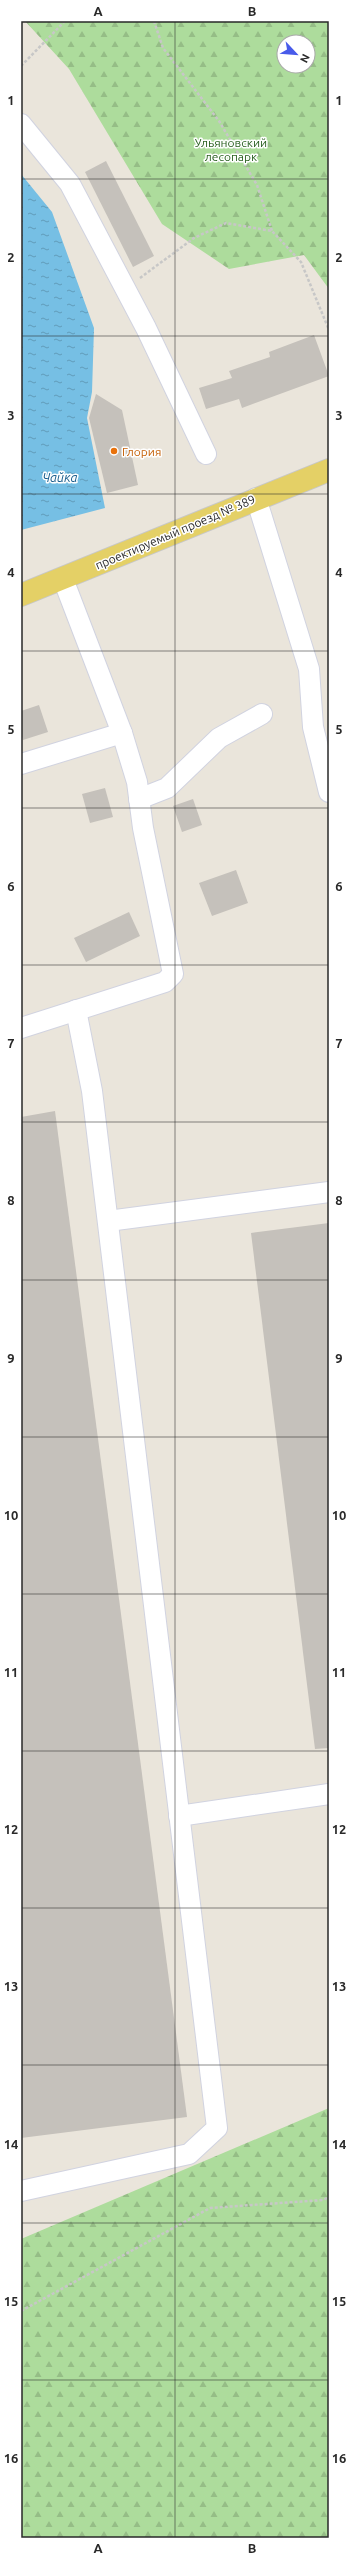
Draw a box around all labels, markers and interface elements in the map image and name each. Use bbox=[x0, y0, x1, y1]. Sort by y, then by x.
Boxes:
text: A bbox=[93, 4, 103, 18]
text: B bbox=[248, 4, 257, 18]
north arrow bbox=[276, 34, 316, 74]
text: N bbox=[298, 52, 312, 65]
text: 1 bbox=[7, 93, 15, 107]
text: 1 bbox=[335, 93, 343, 107]
park label: Ульяновский лесопарк bbox=[195, 136, 267, 163]
text: 2 bbox=[7, 250, 15, 264]
text: 2 bbox=[335, 250, 343, 264]
text: 3 bbox=[7, 408, 15, 422]
text: 3 bbox=[335, 408, 343, 422]
place label: Глория bbox=[122, 445, 161, 458]
marker: Глория bbox=[109, 446, 119, 456]
water label: Чайка bbox=[42, 470, 78, 484]
street label: проектируемый проезд № 389 bbox=[93, 492, 257, 572]
text: 4 bbox=[7, 565, 15, 579]
text: 4 bbox=[335, 565, 343, 579]
text: 5 bbox=[7, 722, 15, 736]
text: 5 bbox=[335, 722, 343, 736]
text: 6 bbox=[7, 879, 15, 893]
text: 6 bbox=[335, 879, 343, 893]
text: 7 bbox=[7, 1036, 15, 1050]
text: 7 bbox=[335, 1036, 343, 1050]
text: 8 bbox=[7, 1193, 15, 1207]
text: 8 bbox=[335, 1193, 343, 1207]
text: 9 bbox=[7, 1351, 15, 1365]
text: 9 bbox=[335, 1351, 343, 1365]
text: 10 bbox=[4, 1508, 18, 1522]
text: 10 bbox=[332, 1508, 346, 1522]
text: 11 bbox=[4, 1665, 18, 1679]
text: 11 bbox=[332, 1665, 346, 1679]
text: 12 bbox=[4, 1822, 18, 1836]
text: 12 bbox=[332, 1822, 346, 1836]
text: 13 bbox=[4, 1979, 18, 1993]
text: 13 bbox=[332, 1979, 346, 1993]
text: 14 bbox=[4, 2137, 18, 2151]
text: 14 bbox=[332, 2137, 346, 2151]
text: 15 bbox=[4, 2294, 18, 2308]
text: 15 bbox=[332, 2294, 346, 2308]
text: 16 bbox=[4, 2451, 18, 2465]
text: 16 bbox=[332, 2451, 346, 2465]
text: A bbox=[93, 2541, 103, 2555]
text: B bbox=[248, 2541, 257, 2555]

